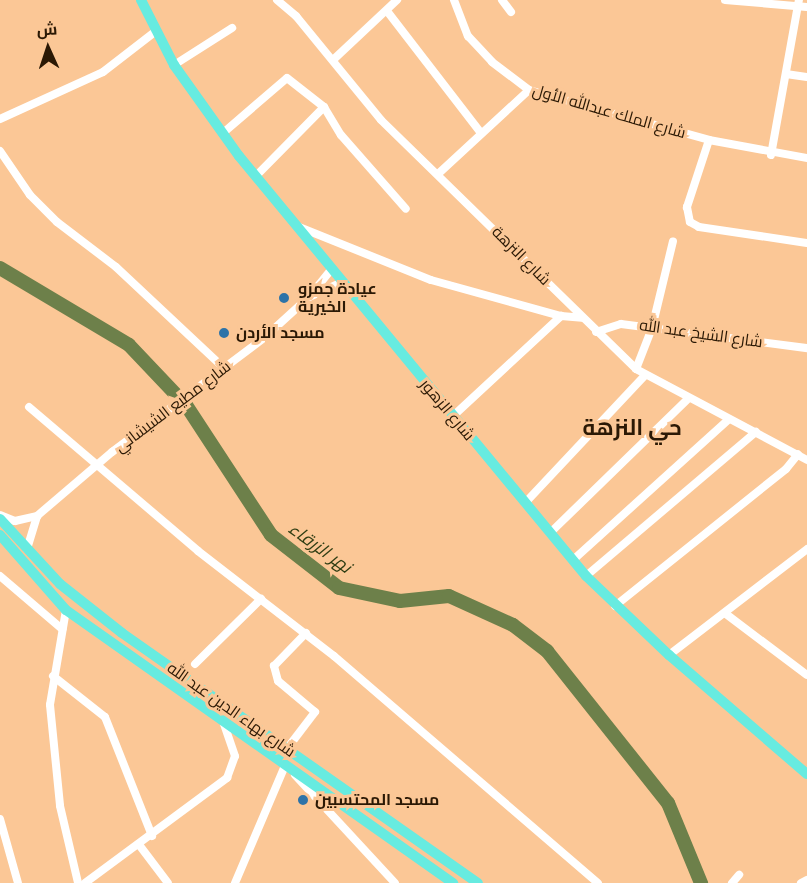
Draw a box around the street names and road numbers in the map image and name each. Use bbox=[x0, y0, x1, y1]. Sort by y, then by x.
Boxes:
street label: شارع الملك عبدالله الأول bbox=[530, 81, 688, 143]
street label: شارع النزهة bbox=[488, 223, 554, 289]
street label: شارع الشيخ عبد الله bbox=[638, 316, 764, 352]
street label: شارع مطيع الشيشاني bbox=[111, 357, 235, 457]
street label: شارع الزهور bbox=[416, 375, 478, 445]
street label: شارع بهاء الدين عبد الله bbox=[163, 658, 299, 762]

